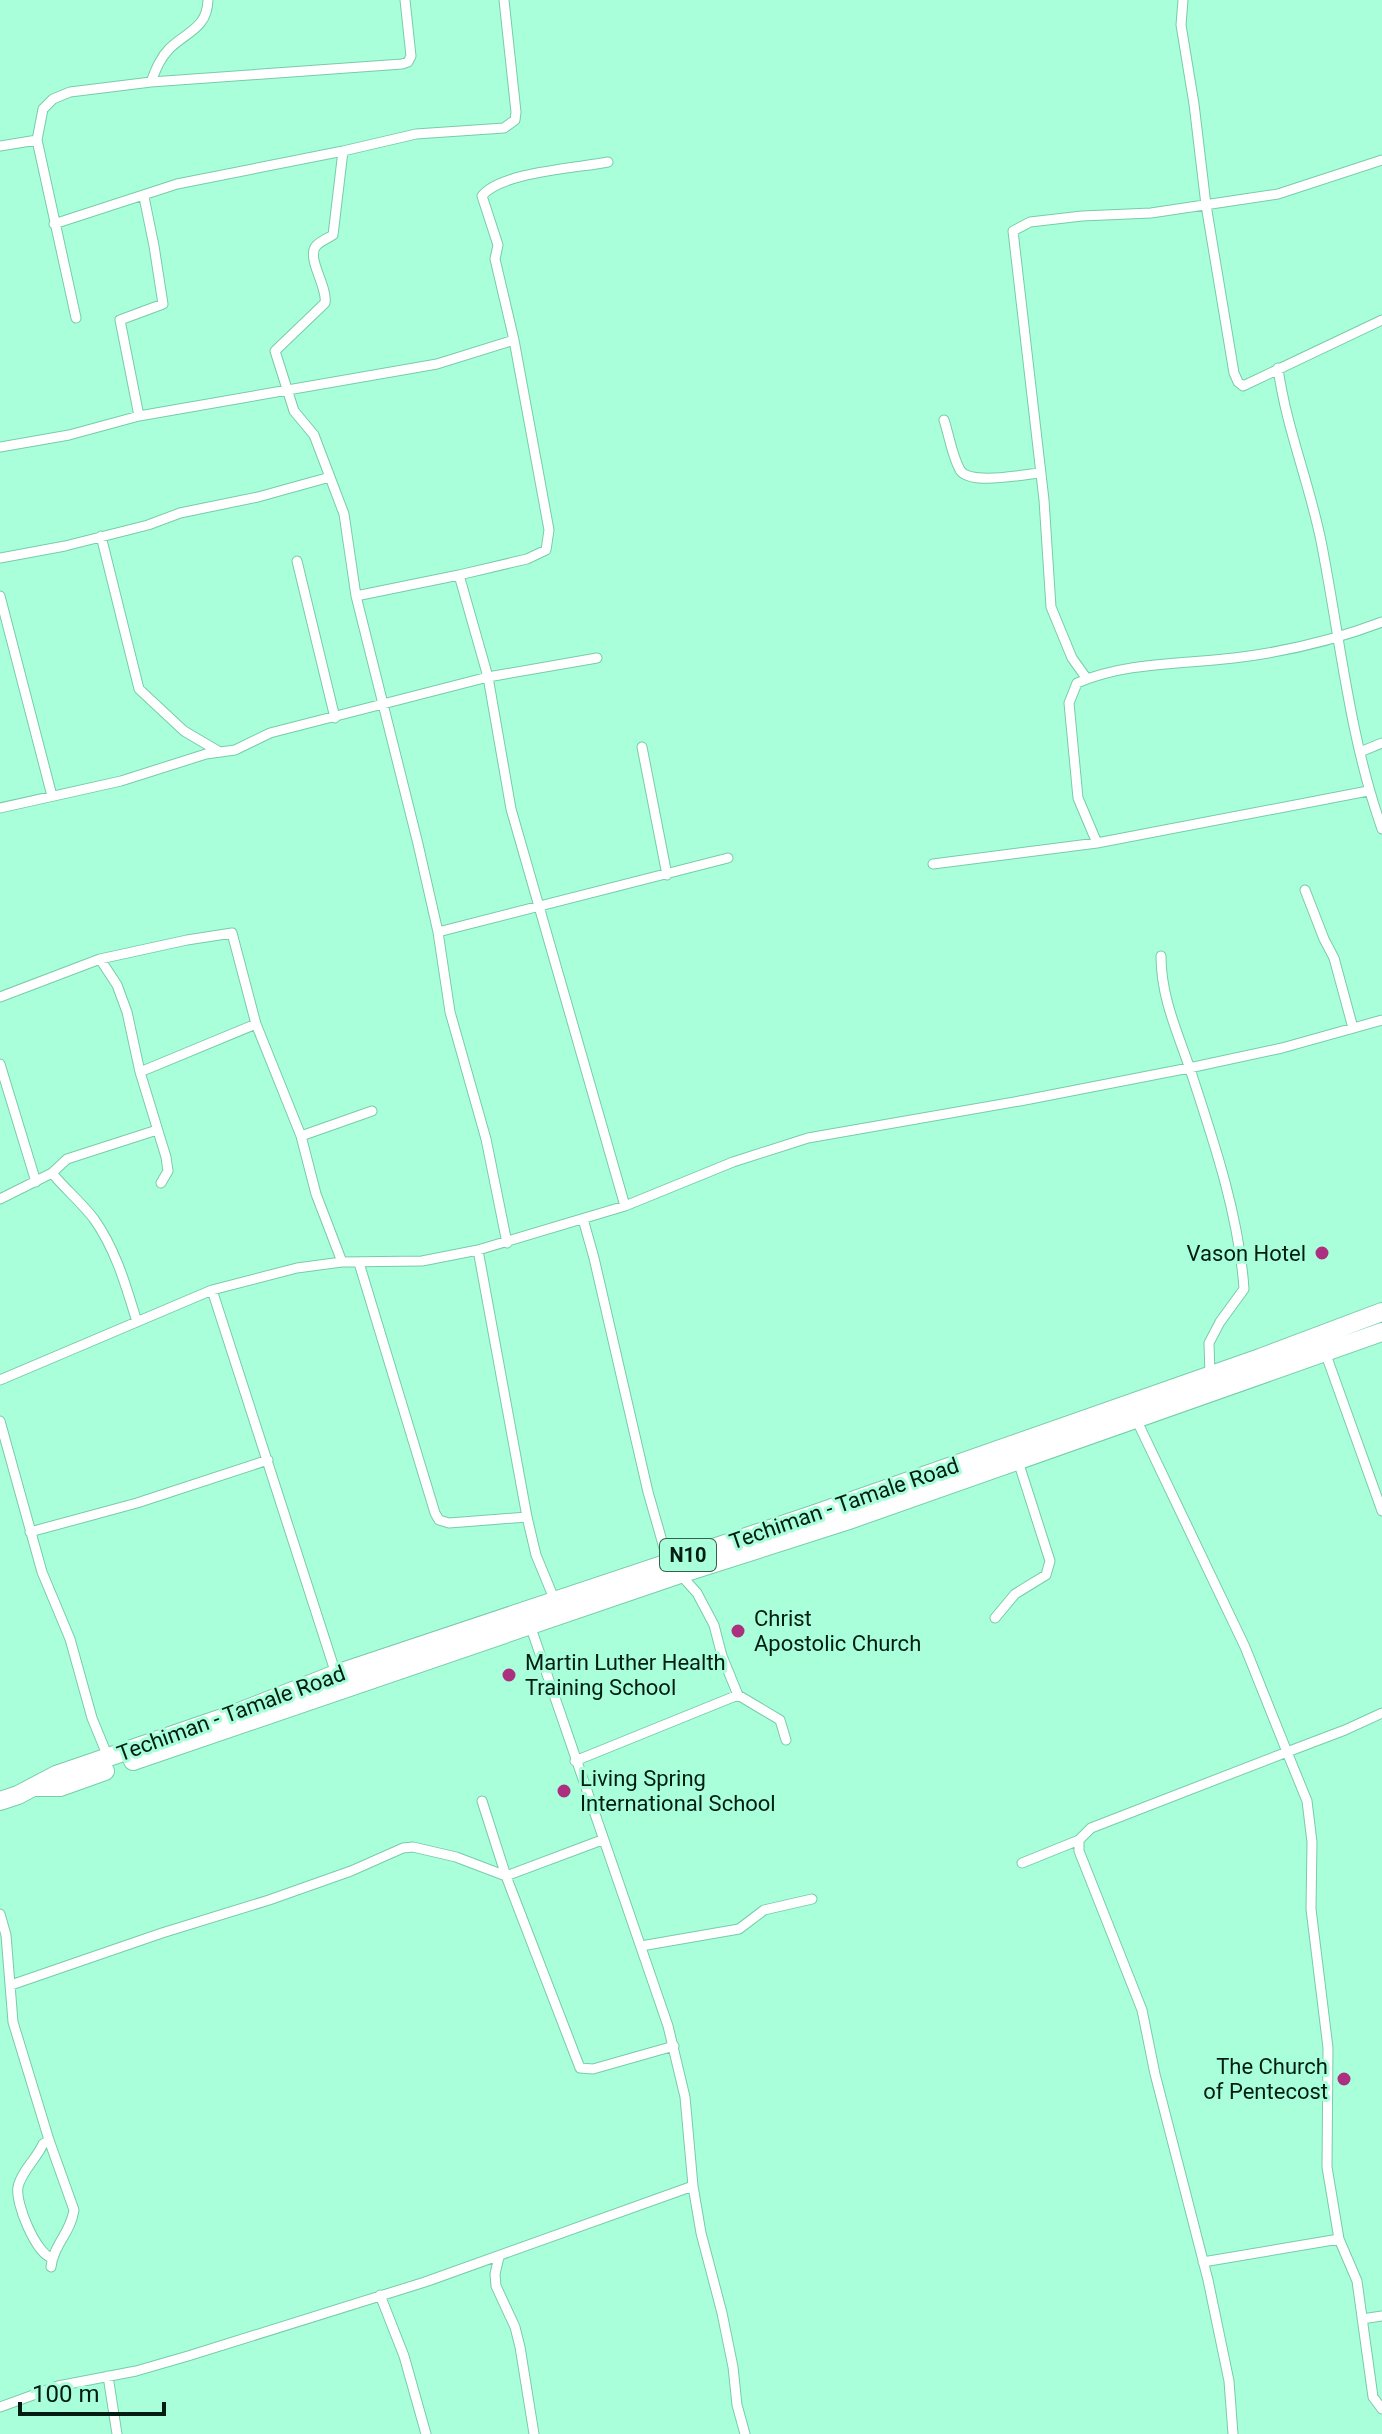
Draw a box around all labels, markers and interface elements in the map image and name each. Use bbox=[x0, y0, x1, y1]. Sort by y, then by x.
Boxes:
place label: Vason Hotel bbox=[1187, 1241, 1306, 1266]
marker: Vason Hotel bbox=[1313, 1244, 1331, 1262]
street label: Techiman - Tamale Road bbox=[726, 1452, 962, 1554]
road number: N10 bbox=[660, 1539, 716, 1571]
place label: Christ Apostolic Church bbox=[754, 1606, 921, 1656]
marker: Christ Apostolic Church bbox=[729, 1622, 747, 1640]
place label: Martin Luther Health Training School bbox=[525, 1650, 726, 1700]
street label: Techiman - Tamale Road bbox=[114, 1661, 349, 1766]
marker: Martin Luther Health Training School bbox=[500, 1666, 518, 1684]
place label: Living Spring International School bbox=[580, 1766, 776, 1816]
marker: Living Spring International School bbox=[555, 1782, 573, 1800]
place label: The Church of Pentecost bbox=[1203, 2054, 1328, 2104]
marker: The Church of Pentecost bbox=[1335, 2070, 1353, 2088]
scale bar bbox=[20, 2366, 164, 2416]
text: 100 m bbox=[32, 2380, 99, 2408]

